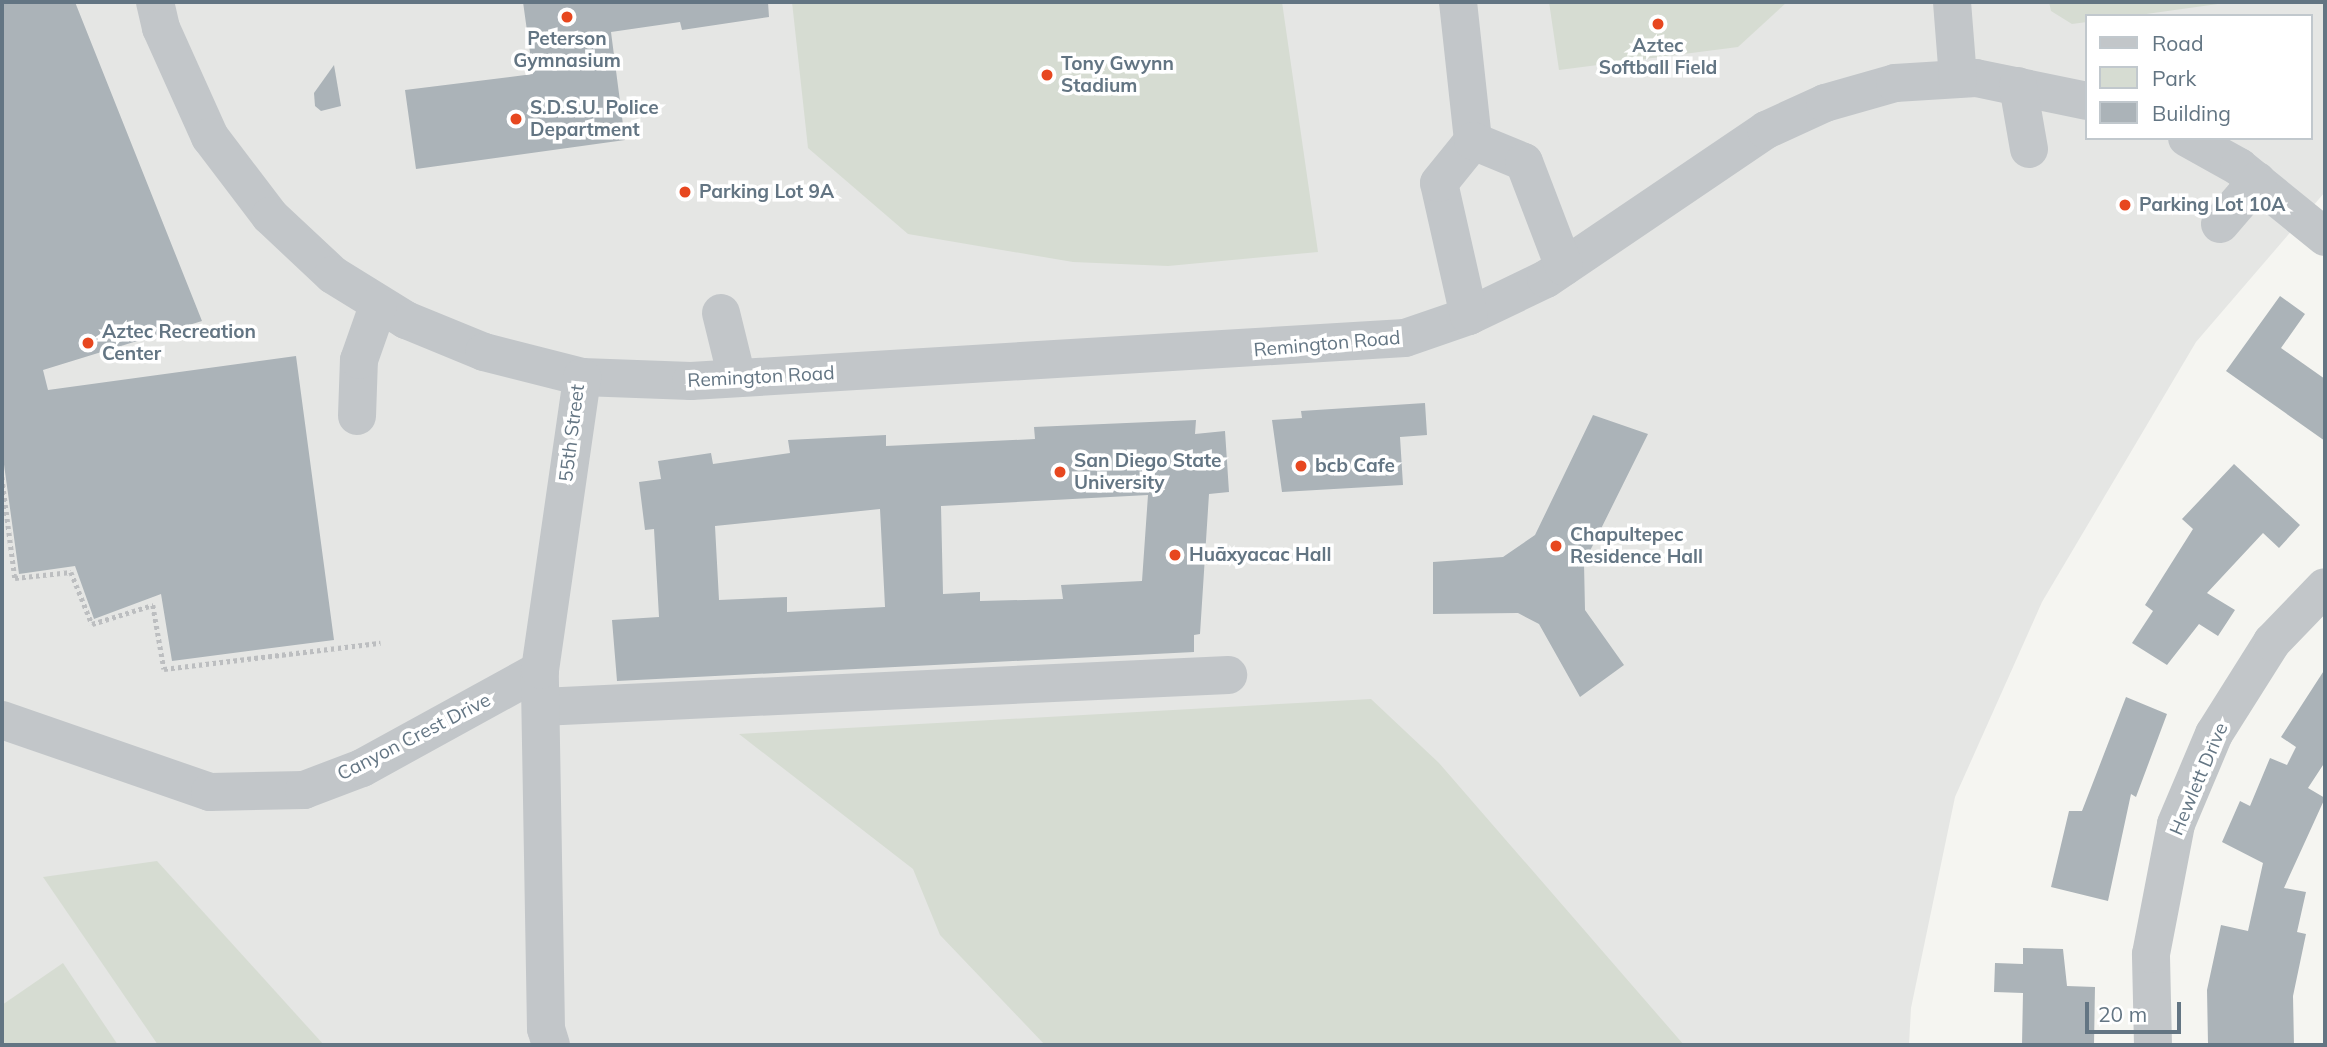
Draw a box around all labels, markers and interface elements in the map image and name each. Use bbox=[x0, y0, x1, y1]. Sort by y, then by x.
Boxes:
marker: Peterson Gymnasium bbox=[559, 9, 575, 25]
legend bbox=[2086, 14, 2313, 140]
marker: Aztec Softball Field bbox=[1650, 16, 1666, 32]
place label: Peterson Gymnasium bbox=[513, 28, 621, 72]
text: Road bbox=[2152, 30, 2203, 56]
place label: Aztec Softball Field bbox=[1599, 35, 1717, 79]
place label: Tony Gwynn Stadium bbox=[1061, 53, 1174, 97]
text: Park bbox=[2152, 65, 2196, 91]
marker: Tony Gwynn Stadium bbox=[1039, 67, 1055, 83]
place label: S.D.S.U. Police Department bbox=[530, 97, 659, 141]
text: Building bbox=[2152, 100, 2231, 126]
marker: S.D.S.U. Police Department bbox=[508, 111, 524, 127]
place label: Parking Lot 9A bbox=[699, 181, 834, 203]
marker: Parking Lot 9A bbox=[677, 184, 693, 200]
place label: Parking Lot 10A bbox=[2139, 194, 2286, 216]
marker: Parking Lot 10A bbox=[2117, 197, 2133, 213]
place label: Aztec Recreation Center bbox=[102, 321, 256, 365]
street label: Remington Road bbox=[1253, 326, 1401, 362]
marker: Aztec Recreation Center bbox=[80, 335, 96, 351]
street label: Remington Road bbox=[687, 362, 835, 392]
street label: 55th Street bbox=[555, 383, 589, 483]
place label: San Diego State University bbox=[1074, 450, 1221, 494]
place label: bcb Cafe bbox=[1315, 455, 1395, 477]
marker: bcb Cafe bbox=[1293, 458, 1309, 474]
marker: San Diego State University bbox=[1052, 464, 1068, 480]
place label: Chapultepec Residence Hall bbox=[1570, 524, 1703, 568]
marker: Chapultepec Residence Hall bbox=[1548, 538, 1564, 554]
place label: Huāxyacac Hall bbox=[1189, 544, 1331, 566]
marker: Huāxyacac Hall bbox=[1167, 547, 1183, 563]
street label: Canyon Crest Drive bbox=[334, 688, 494, 786]
street label: Hewlett Drive bbox=[2165, 719, 2233, 839]
scale bar bbox=[2089, 988, 2185, 1032]
text: 20 m bbox=[2098, 1001, 2147, 1027]

